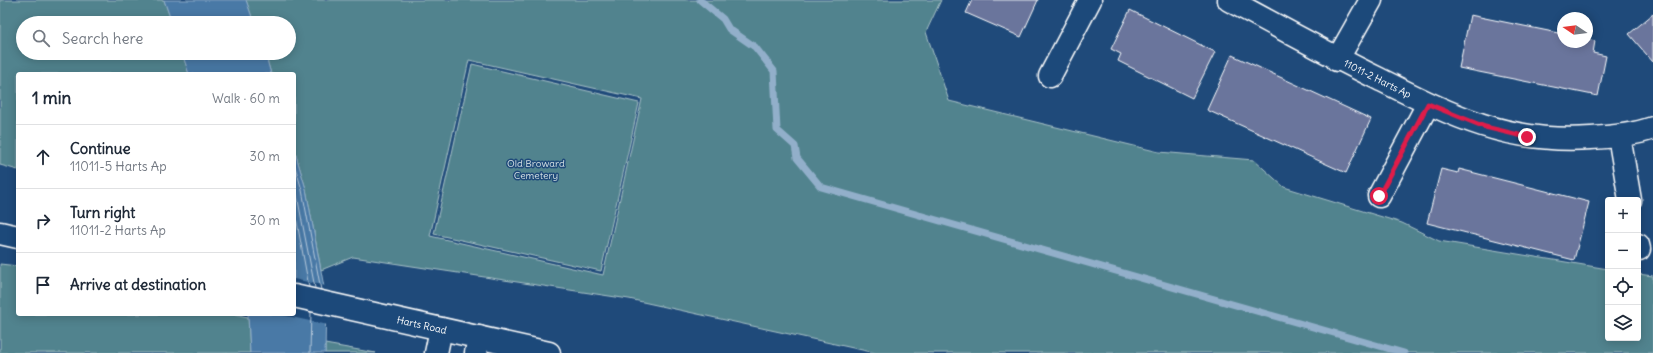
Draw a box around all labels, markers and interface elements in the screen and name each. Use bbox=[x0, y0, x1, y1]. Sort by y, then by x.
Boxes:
north arrow bbox=[1557, 12, 1593, 48]
search box bbox=[16, 16, 296, 60]
icon: search bbox=[30, 27, 52, 49]
text: Search here bbox=[62, 29, 143, 48]
street label: 11011-2 Harts Ap bbox=[1342, 56, 1414, 101]
text: 1 min bbox=[32, 87, 71, 109]
text: Walk · 60 m bbox=[212, 90, 280, 107]
route end bbox=[1518, 128, 1536, 146]
text: Continue bbox=[70, 139, 131, 158]
icon: ahead bbox=[32, 146, 54, 168]
text: 30 m bbox=[250, 148, 280, 165]
park label: Old Broward Cemetery bbox=[507, 157, 565, 182]
text: 11011-5 Harts Ap bbox=[70, 158, 167, 175]
route start bbox=[1370, 187, 1388, 205]
map controls bbox=[1605, 197, 1641, 341]
button: + bbox=[1605, 197, 1641, 233]
text: Turn right bbox=[70, 203, 135, 222]
icon: right bbox=[32, 210, 54, 232]
text: 30 m bbox=[250, 212, 280, 229]
text: 11011-2 Harts Ap bbox=[70, 222, 166, 239]
button: − bbox=[1605, 233, 1641, 269]
button: locate bbox=[1605, 269, 1641, 305]
icon: arrive bbox=[32, 274, 54, 296]
text: Arrive at destination bbox=[70, 275, 206, 294]
button: layers bbox=[1605, 305, 1641, 341]
street label: Harts Road bbox=[396, 313, 448, 336]

